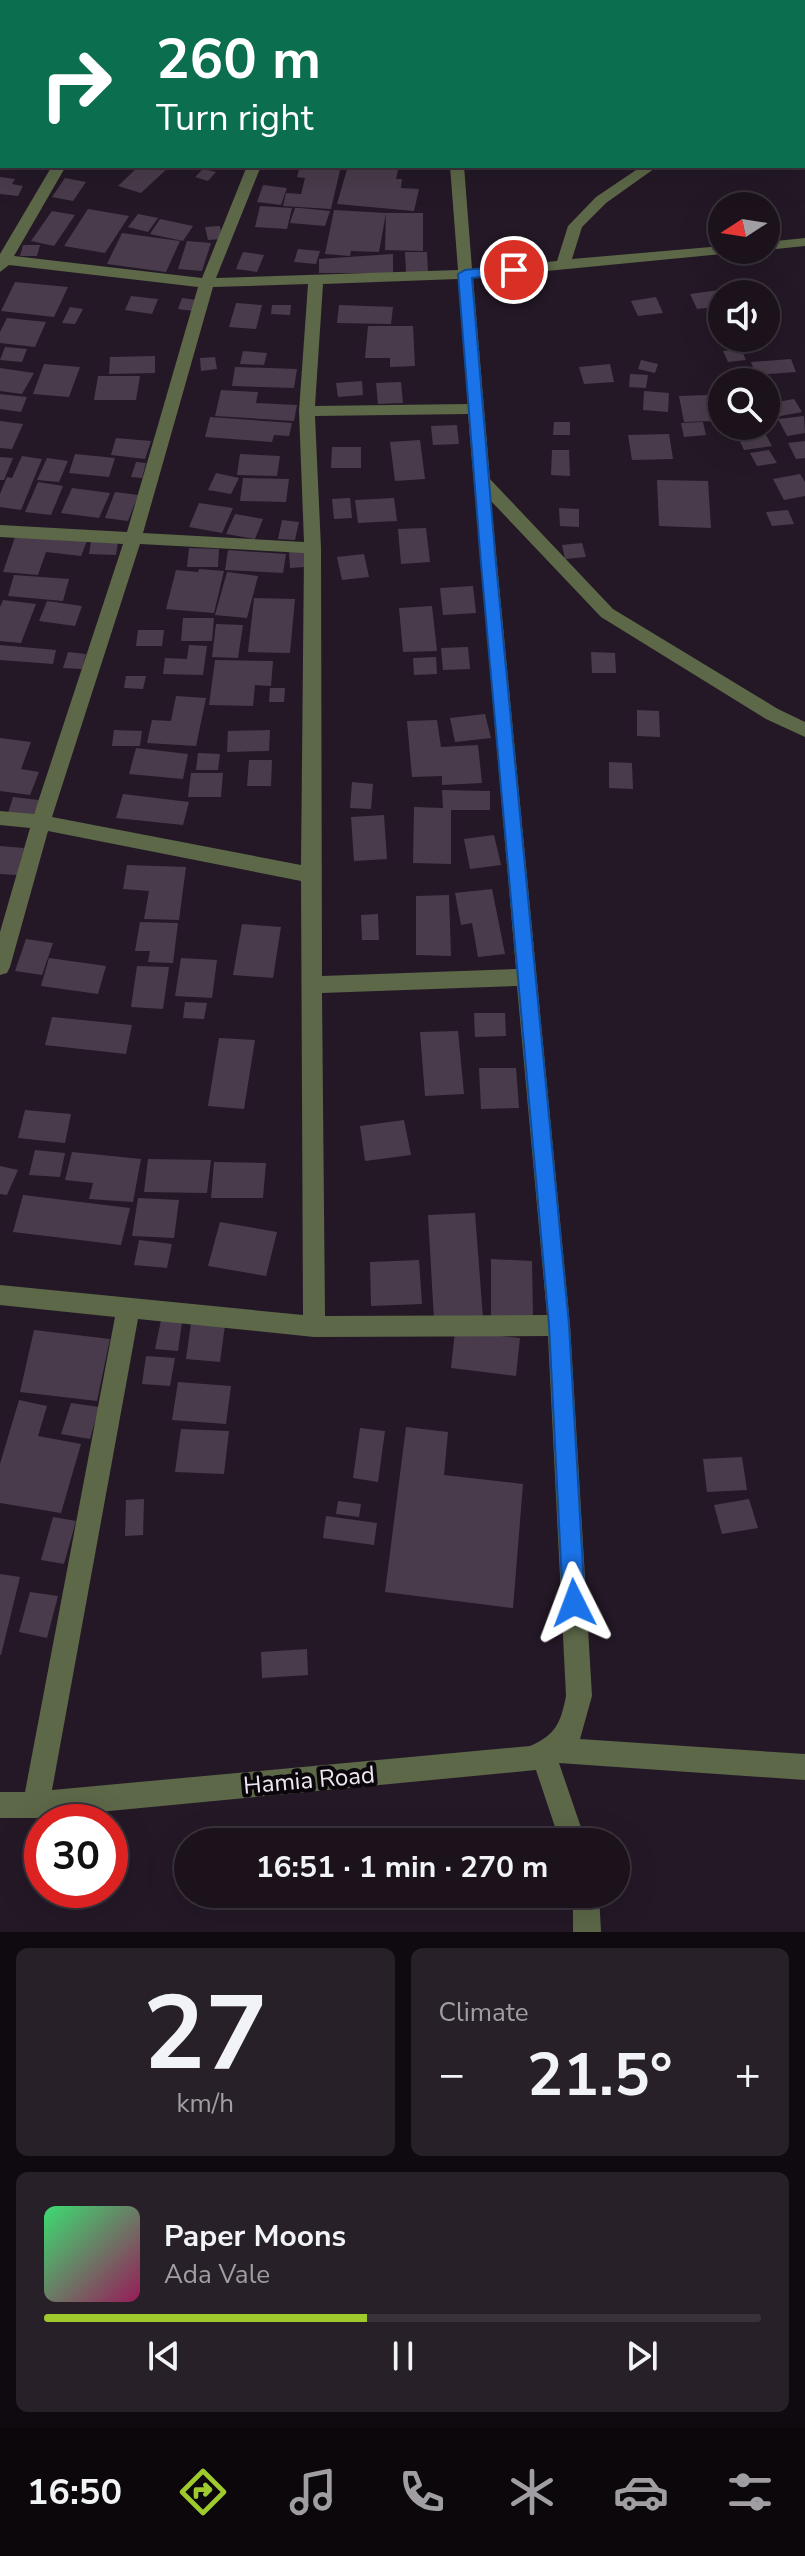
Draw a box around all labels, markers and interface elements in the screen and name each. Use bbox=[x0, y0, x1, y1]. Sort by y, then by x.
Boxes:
text: 260 m bbox=[156, 21, 321, 98]
icon: right bbox=[24, 32, 128, 136]
text: Turn right bbox=[156, 94, 313, 143]
north arrow bbox=[708, 192, 780, 264]
map controls bbox=[708, 192, 780, 440]
pin bbox=[480, 236, 548, 304]
icon: arrive bbox=[492, 248, 536, 292]
button: sound bbox=[708, 280, 780, 352]
button: search bbox=[708, 368, 780, 440]
position arrow bbox=[532, 1561, 616, 1645]
street label: Hamia Road bbox=[242, 1758, 376, 1802]
speed limit sign: 30 bbox=[24, 1804, 128, 1908]
text: 16:51 · 1 min · 270 m bbox=[256, 1847, 548, 1888]
text: 27 bbox=[143, 1963, 268, 2105]
text: Climate bbox=[439, 1995, 529, 2030]
text: 21.5° bbox=[527, 2034, 673, 2116]
text: − bbox=[439, 2045, 465, 2105]
text: + bbox=[735, 2045, 761, 2105]
text: km/h bbox=[177, 2086, 234, 2121]
text: Paper Moons bbox=[164, 2216, 346, 2257]
text: Ada Vale bbox=[164, 2257, 270, 2292]
icon: previous bbox=[142, 2334, 186, 2378]
icon: pause bbox=[381, 2334, 425, 2378]
icon: next bbox=[620, 2334, 664, 2378]
icon: directions bbox=[175, 2464, 231, 2520]
icon: music bbox=[285, 2464, 341, 2520]
icon: phone bbox=[394, 2464, 450, 2520]
icon: climate bbox=[504, 2464, 560, 2520]
icon: car bbox=[613, 2464, 669, 2520]
icon: filters bbox=[722, 2464, 778, 2520]
text: 16:50 bbox=[27, 2468, 122, 2517]

